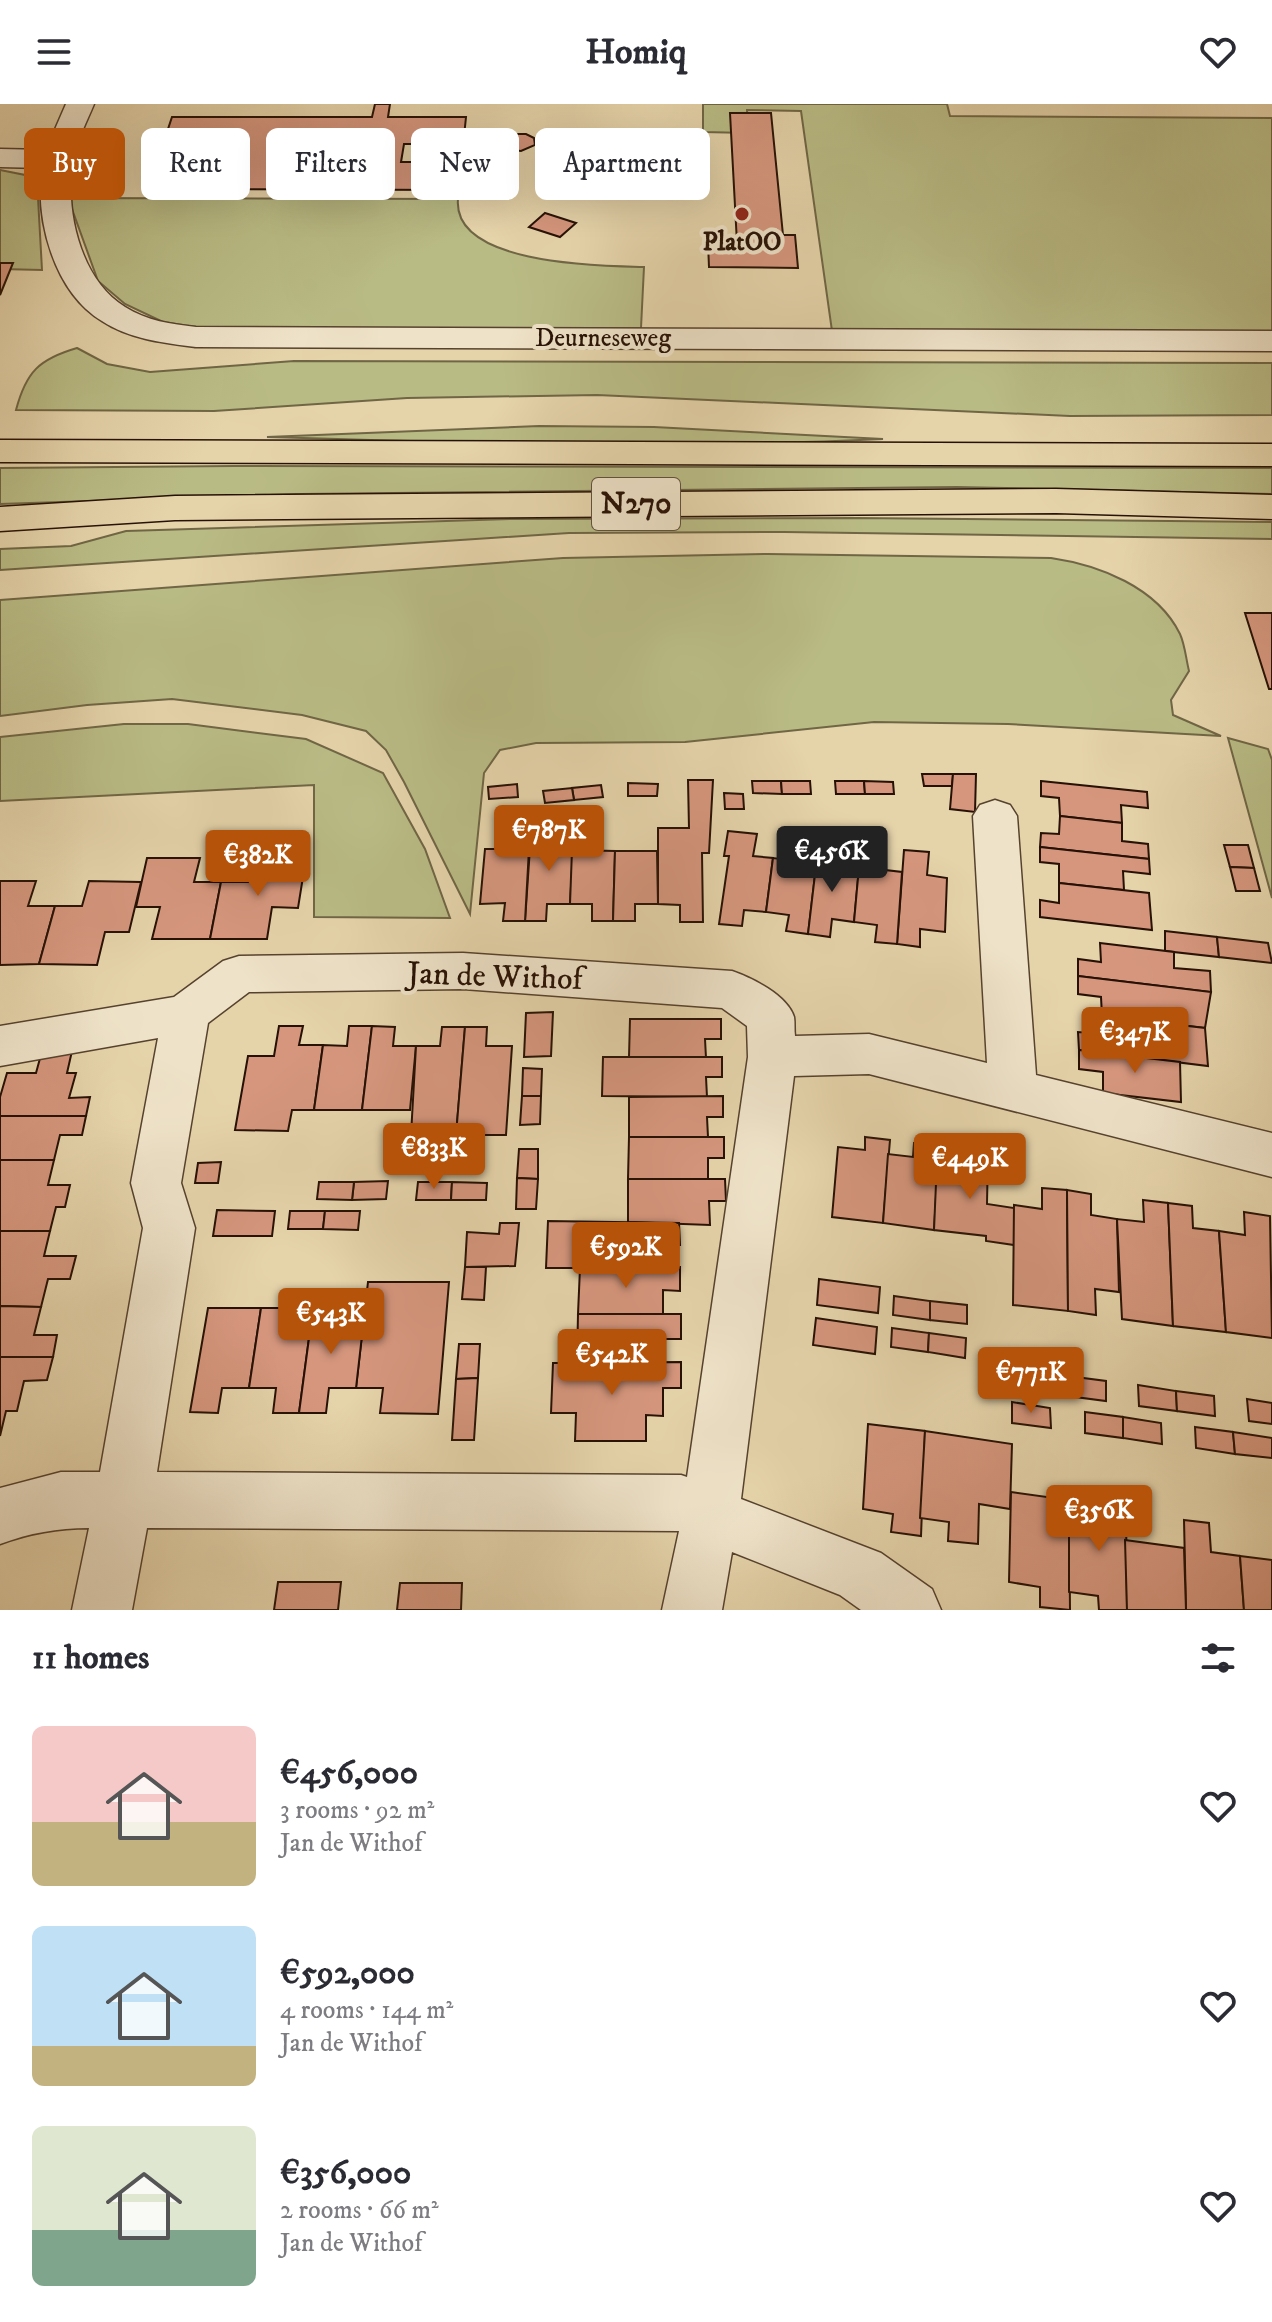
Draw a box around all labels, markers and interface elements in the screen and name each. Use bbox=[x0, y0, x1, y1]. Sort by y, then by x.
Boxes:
icon: menu bbox=[32, 30, 76, 74]
text: Homiq bbox=[585, 30, 687, 75]
icon: heart bbox=[1196, 30, 1240, 74]
chip: Buy bbox=[24, 128, 125, 200]
chip: Rent bbox=[141, 128, 250, 200]
chip: Filters bbox=[266, 128, 395, 200]
chip: New bbox=[411, 128, 519, 200]
chip: Apartment bbox=[535, 128, 710, 200]
marker: PlatOO bbox=[733, 205, 751, 223]
place label: PlatOO bbox=[702, 226, 782, 259]
street label: Deurneseweg bbox=[535, 322, 671, 355]
road number: N270 bbox=[592, 478, 680, 530]
pin: €787K bbox=[493, 805, 605, 873]
text: €787K bbox=[512, 814, 586, 847]
pin: €456K bbox=[776, 826, 888, 894]
pin: €382K bbox=[202, 830, 314, 898]
text: €456K bbox=[795, 835, 869, 868]
text: €382K bbox=[224, 839, 293, 872]
street label: Jan de Withof bbox=[404, 954, 588, 1000]
pin: €347K bbox=[1079, 1007, 1191, 1075]
text: €347K bbox=[1099, 1016, 1171, 1049]
pin: €833K bbox=[378, 1123, 490, 1191]
text: €833K bbox=[401, 1132, 467, 1165]
pin: €449K bbox=[914, 1133, 1026, 1201]
text: €449K bbox=[932, 1142, 1008, 1175]
pin: €592K bbox=[570, 1222, 682, 1290]
text: €592K bbox=[590, 1231, 662, 1264]
pin: €543K bbox=[275, 1288, 387, 1356]
text: €543K bbox=[296, 1297, 366, 1330]
pin: €542K bbox=[556, 1329, 668, 1397]
text: €542K bbox=[576, 1338, 648, 1371]
pin: €771K bbox=[975, 1347, 1087, 1415]
text: €771K bbox=[996, 1356, 1066, 1389]
pin: €356K bbox=[1043, 1485, 1155, 1553]
text: €356K bbox=[1064, 1494, 1134, 1527]
icon: filters bbox=[1196, 1636, 1240, 1680]
text: 11 homes bbox=[32, 1637, 149, 1679]
text: €456,000 bbox=[280, 1752, 418, 1794]
icon: home bbox=[96, 1758, 192, 1854]
icon: heart bbox=[1196, 1784, 1240, 1828]
text: 3 rooms · 92 m² bbox=[280, 1794, 434, 1827]
text: Jan de Withof bbox=[280, 1827, 422, 1860]
text: €592,000 bbox=[280, 1952, 415, 1994]
icon: home bbox=[96, 1958, 192, 2054]
icon: heart bbox=[1196, 1984, 1240, 2028]
text: 4 rooms · 144 m² bbox=[280, 1994, 453, 2027]
text: Jan de Withof bbox=[280, 2027, 422, 2060]
text: €356,000 bbox=[280, 2152, 411, 2194]
icon: home bbox=[96, 2158, 192, 2254]
icon: heart bbox=[1196, 2184, 1240, 2228]
text: 2 rooms · 66 m² bbox=[280, 2194, 439, 2227]
text: Jan de Withof bbox=[280, 2227, 422, 2260]

